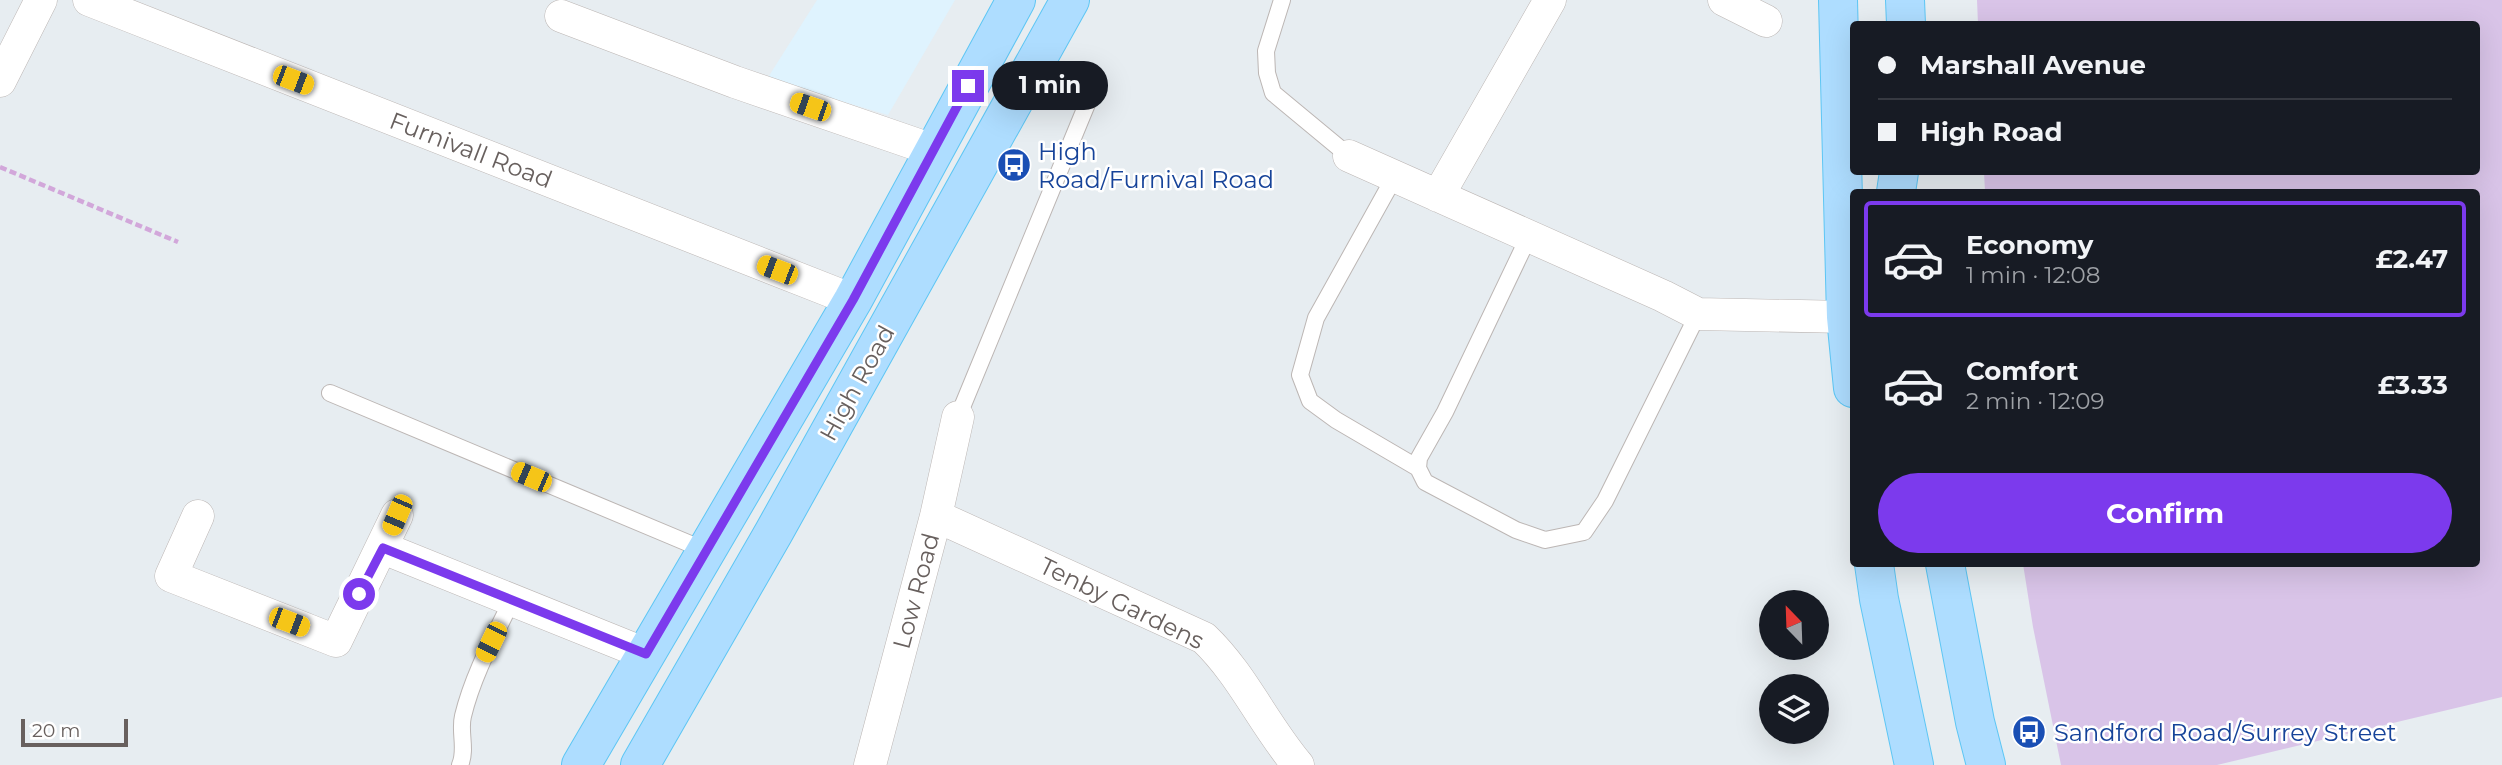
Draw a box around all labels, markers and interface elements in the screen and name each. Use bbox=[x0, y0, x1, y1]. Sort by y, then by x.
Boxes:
text: Marshall Avenue bbox=[1920, 49, 2146, 81]
callout: 1 min bbox=[992, 62, 1108, 110]
car bbox=[270, 63, 317, 97]
route end bbox=[952, 70, 984, 102]
text: 1 min bbox=[1019, 71, 1081, 99]
car bbox=[787, 90, 834, 124]
street label: Furnivall Road bbox=[386, 106, 556, 194]
text: High Road bbox=[1920, 116, 2062, 148]
place label: High Road/Furnival Road bbox=[1038, 137, 1274, 194]
bus stop icon: High Road/Furnival Road bbox=[995, 146, 1033, 184]
icon: car bbox=[1882, 228, 1945, 291]
text: Economy bbox=[1966, 229, 2093, 261]
text: £2.47 bbox=[2376, 243, 2448, 275]
car bbox=[754, 253, 801, 287]
text: 1 min · 12:08 bbox=[1966, 261, 2100, 289]
street label: High Road bbox=[813, 320, 901, 446]
icon: car bbox=[1882, 354, 1945, 417]
text: Comfort bbox=[1966, 355, 2078, 387]
text: £3.33 bbox=[2378, 369, 2448, 401]
text: 2 min · 12:09 bbox=[1966, 387, 2105, 415]
car bbox=[508, 459, 555, 495]
button: Confirm bbox=[1878, 473, 2452, 553]
car bbox=[380, 492, 415, 538]
street label: Low Road bbox=[887, 530, 945, 652]
street label: Tenby Gardens bbox=[1035, 551, 1209, 655]
route start bbox=[343, 578, 375, 610]
north arrow bbox=[1759, 590, 1829, 660]
map controls bbox=[1759, 590, 1829, 744]
car bbox=[266, 605, 313, 639]
car bbox=[473, 619, 510, 665]
button: layers bbox=[1759, 674, 1829, 744]
bus stop icon: Sandford Road/Surrey Street bbox=[2010, 713, 2048, 751]
scale bar bbox=[21, 716, 128, 748]
place label: Sandford Road/Surrey Street bbox=[2054, 718, 2397, 747]
text: 20 m bbox=[32, 719, 80, 742]

